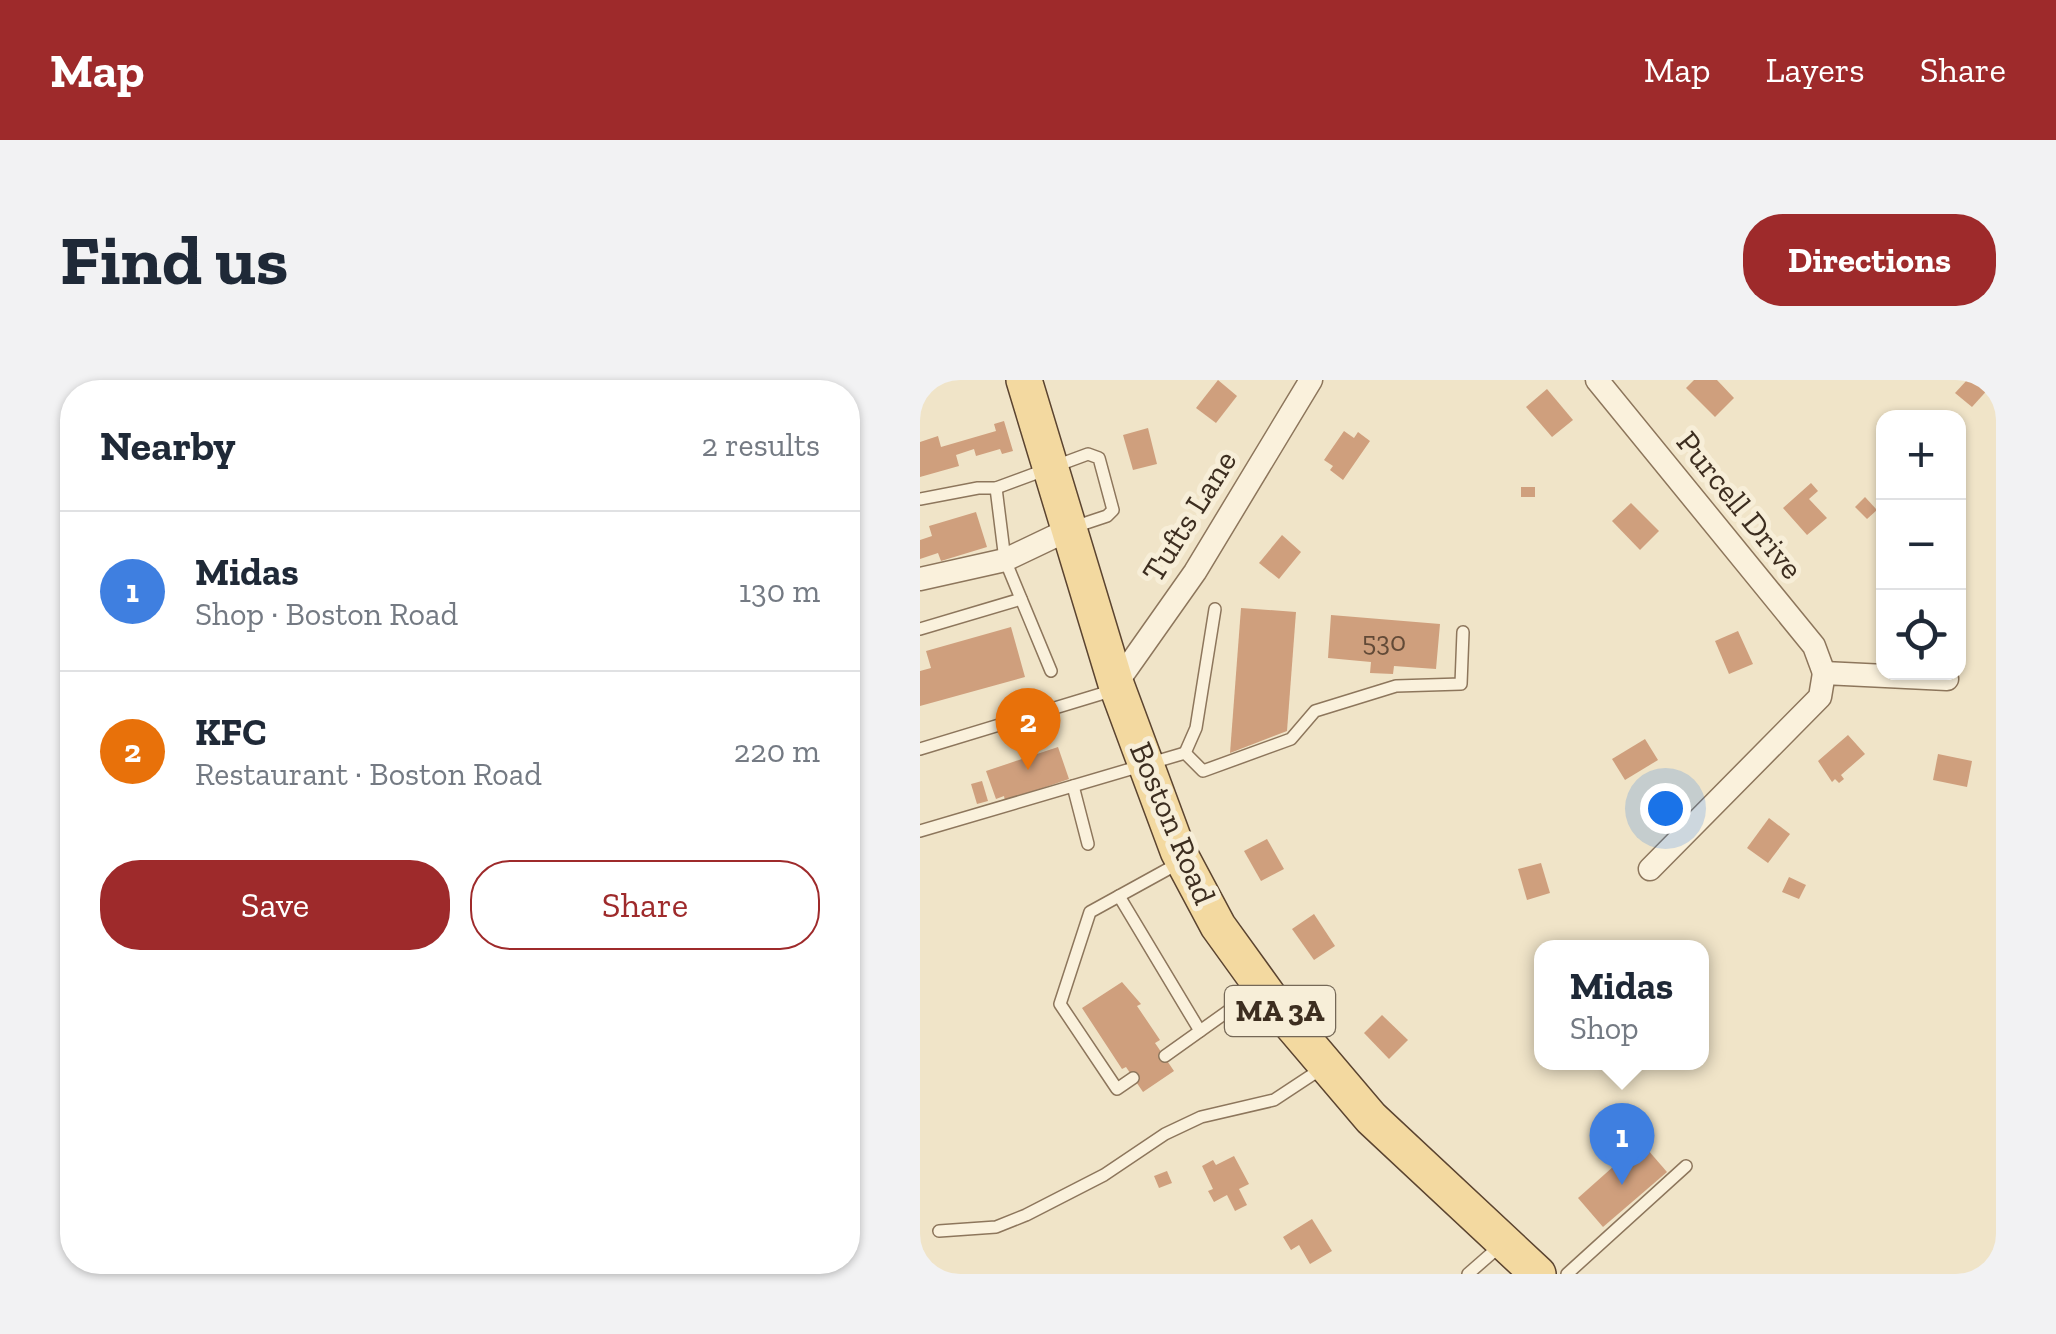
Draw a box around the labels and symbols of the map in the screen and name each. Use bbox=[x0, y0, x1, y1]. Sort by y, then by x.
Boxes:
street label: Purcell Drive bbox=[1669, 423, 1811, 587]
street label: Tufts Lane bbox=[1134, 443, 1244, 589]
house number: 530 bbox=[1362, 625, 1406, 658]
pin: 2 bbox=[996, 688, 1060, 770]
street label: Boston Road bbox=[1122, 736, 1224, 910]
your location bbox=[1640, 783, 1691, 834]
road number: MA 3A bbox=[1225, 986, 1335, 1036]
pin: 1 bbox=[1590, 1102, 1654, 1185]

